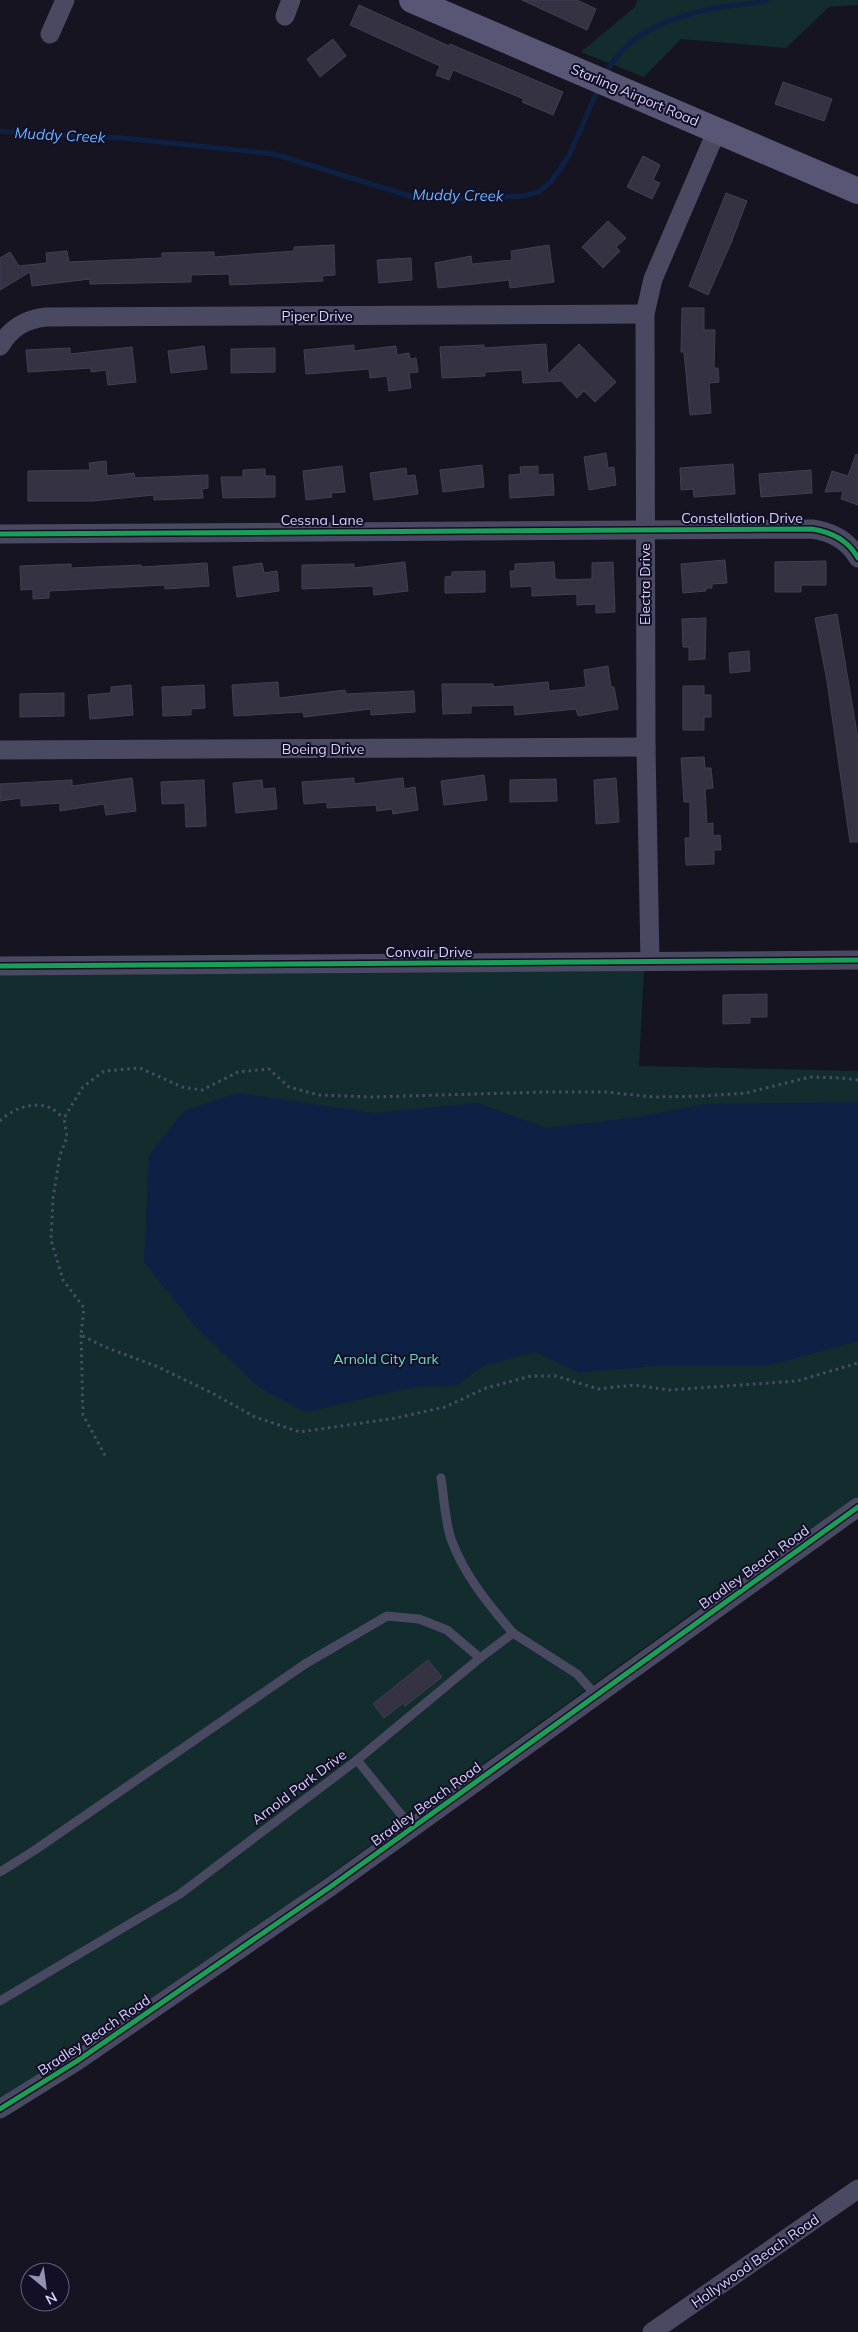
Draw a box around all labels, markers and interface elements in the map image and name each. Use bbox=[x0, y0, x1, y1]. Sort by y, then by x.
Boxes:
street label: Starling Airport Road bbox=[568, 60, 702, 130]
water label: Muddy Creek bbox=[14, 123, 107, 147]
water label: Muddy Creek bbox=[412, 185, 505, 205]
street label: Piper Drive bbox=[281, 307, 353, 325]
street label: Constellation Drive bbox=[681, 509, 803, 527]
street label: Cessna Lane bbox=[281, 511, 363, 529]
street label: Electra Drive bbox=[636, 543, 654, 625]
street label: Boeing Drive bbox=[282, 740, 364, 758]
street label: Convair Drive bbox=[386, 943, 472, 961]
park label: Arnold City Park bbox=[333, 1350, 439, 1368]
street label: Bradley Beach Road bbox=[695, 1521, 813, 1613]
street label: Arnold Park Drive bbox=[248, 1746, 350, 1828]
street label: Bradley Beach Road bbox=[367, 1758, 485, 1850]
street label: Bradley Beach Road bbox=[34, 1991, 154, 2079]
street label: Hollywood Beach Road bbox=[688, 2210, 822, 2312]
north arrow bbox=[20, 2262, 70, 2312]
text: N bbox=[42, 2288, 60, 2309]

